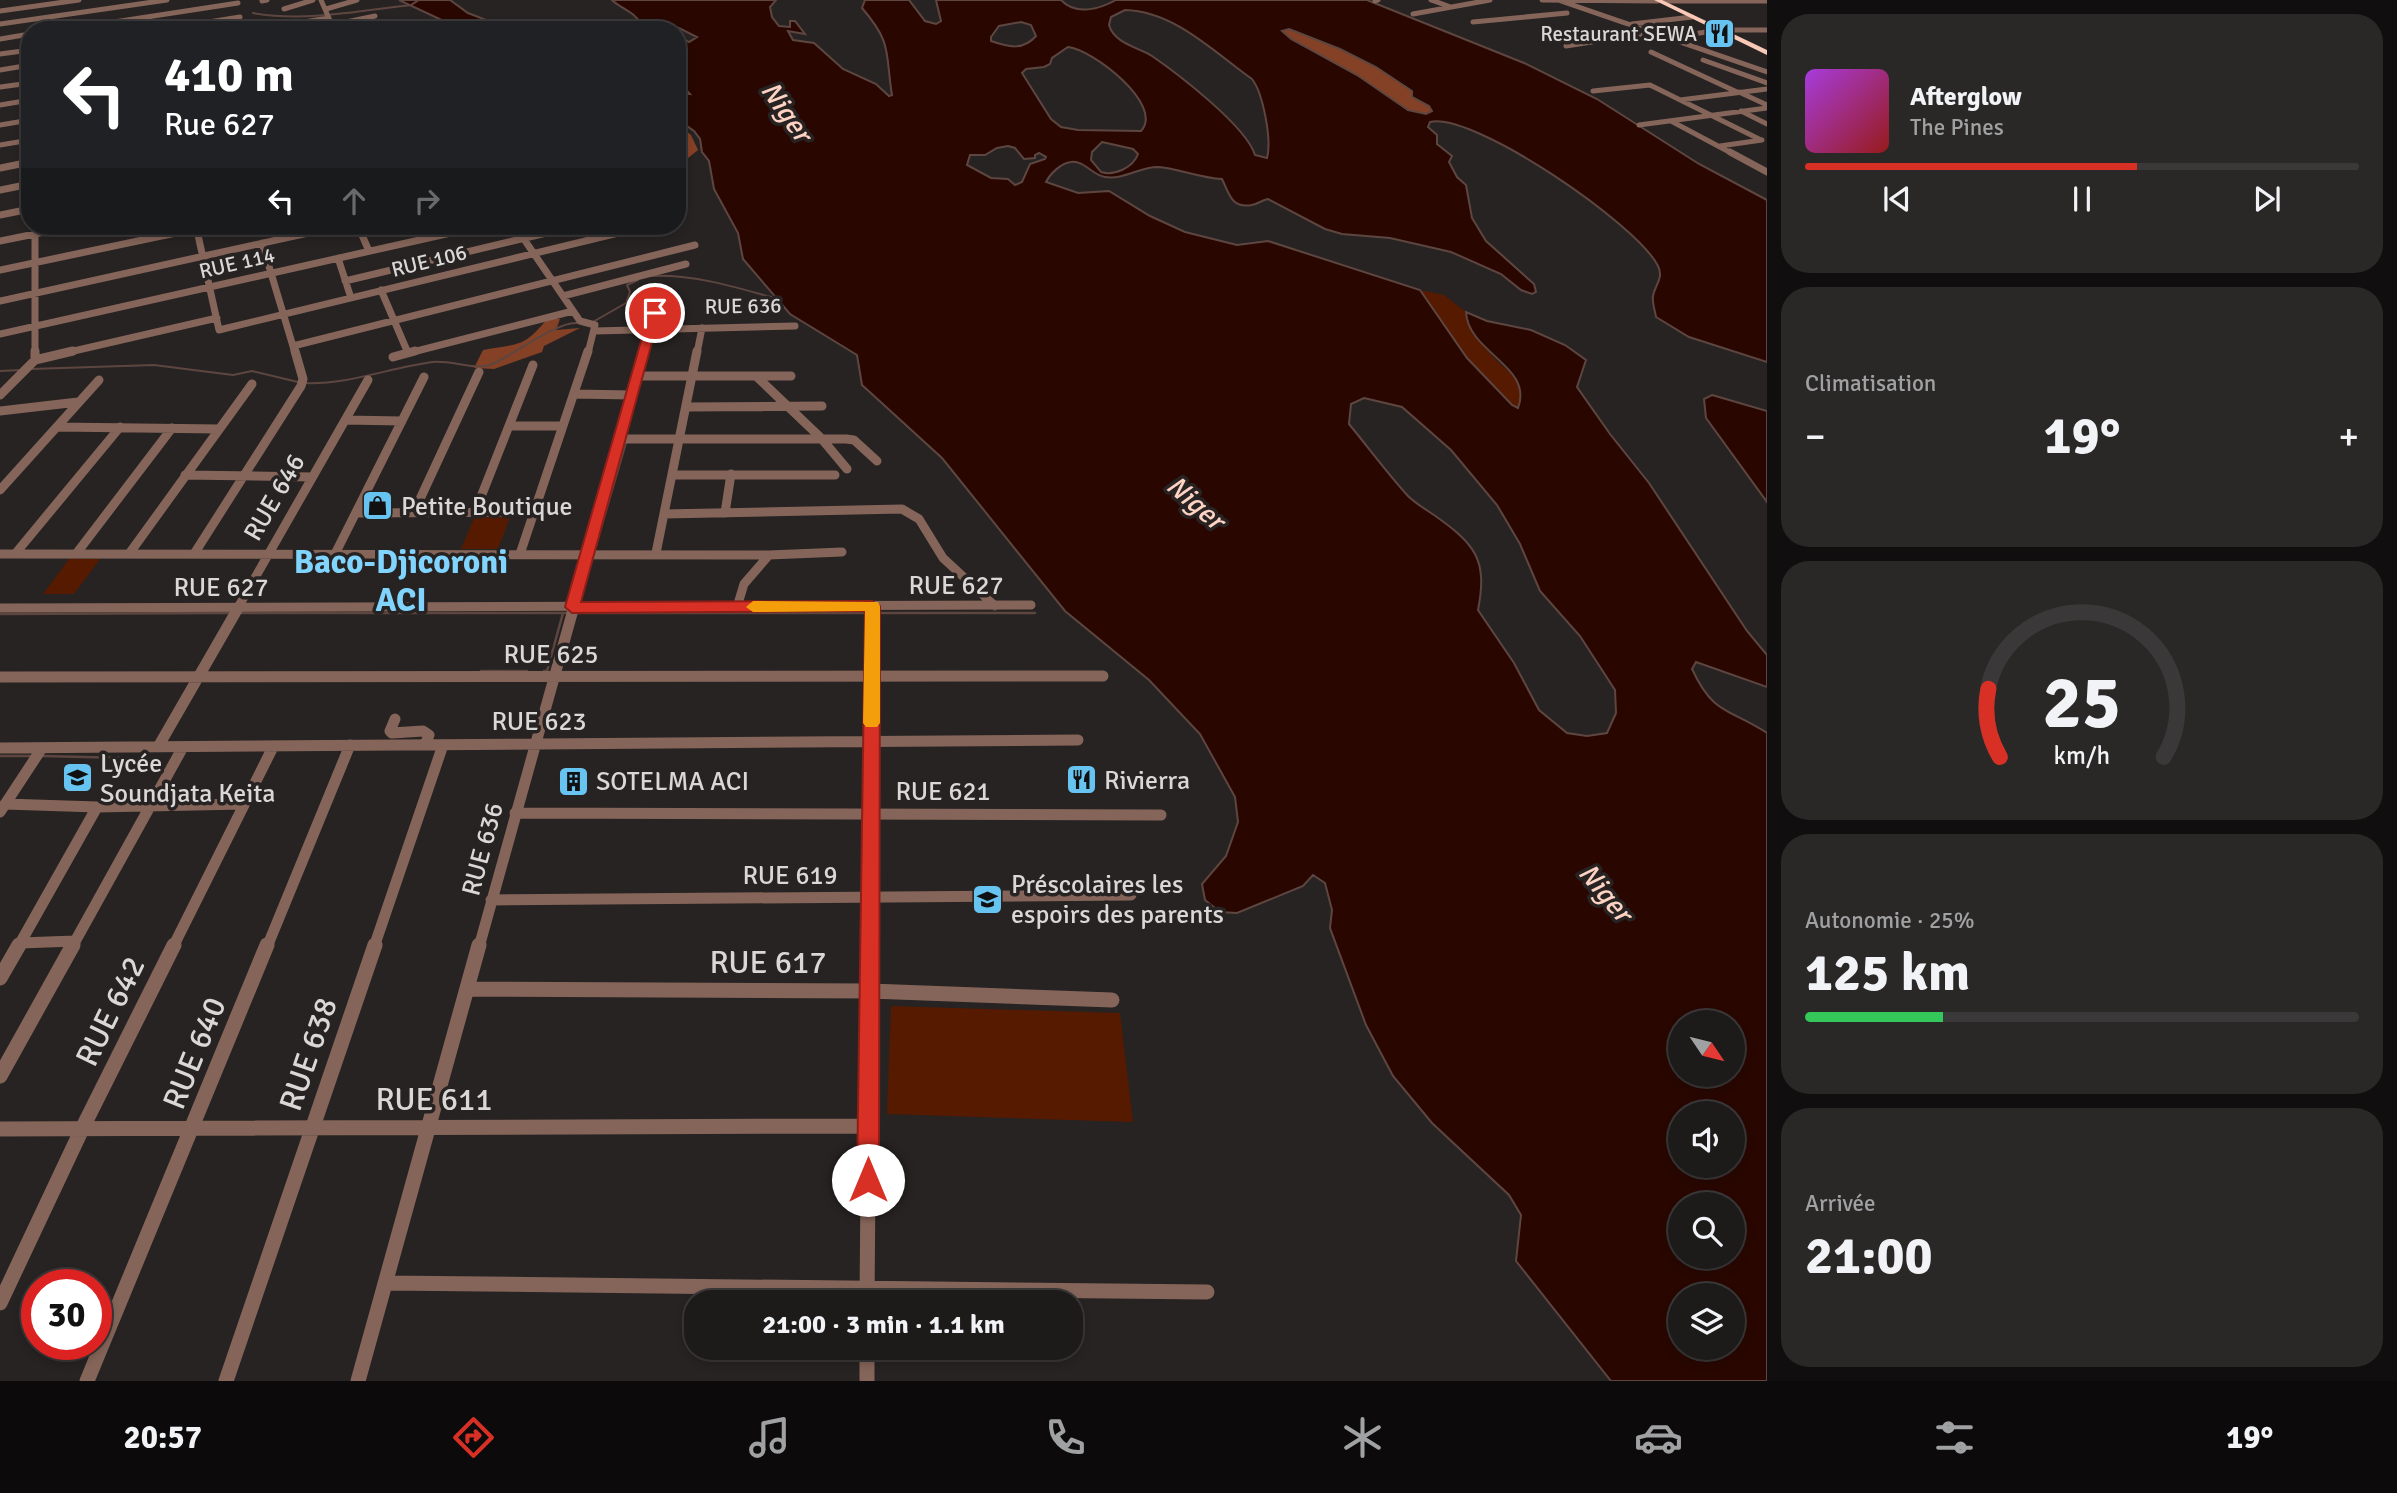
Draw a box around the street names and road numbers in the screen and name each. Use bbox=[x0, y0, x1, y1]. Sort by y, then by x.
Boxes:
street label: RUE 106 bbox=[389, 239, 469, 283]
street label: RUE 114 bbox=[197, 242, 277, 284]
street label: RUE 636 bbox=[704, 292, 782, 320]
street label: RUE 646 bbox=[237, 448, 313, 547]
street label: RUE 627 bbox=[908, 570, 1004, 602]
street label: RUE 627 bbox=[173, 572, 269, 604]
street label: RUE 625 bbox=[503, 639, 599, 671]
street label: RUE 623 bbox=[491, 706, 587, 738]
street label: RUE 621 bbox=[895, 776, 991, 808]
street label: RUE 636 bbox=[455, 799, 511, 899]
street label: RUE 619 bbox=[742, 860, 838, 892]
street label: RUE 617 bbox=[709, 943, 827, 982]
street label: RUE 642 bbox=[67, 950, 154, 1072]
street label: RUE 640 bbox=[154, 992, 234, 1115]
street label: RUE 638 bbox=[271, 992, 346, 1116]
street label: RUE 611 bbox=[375, 1080, 493, 1119]

